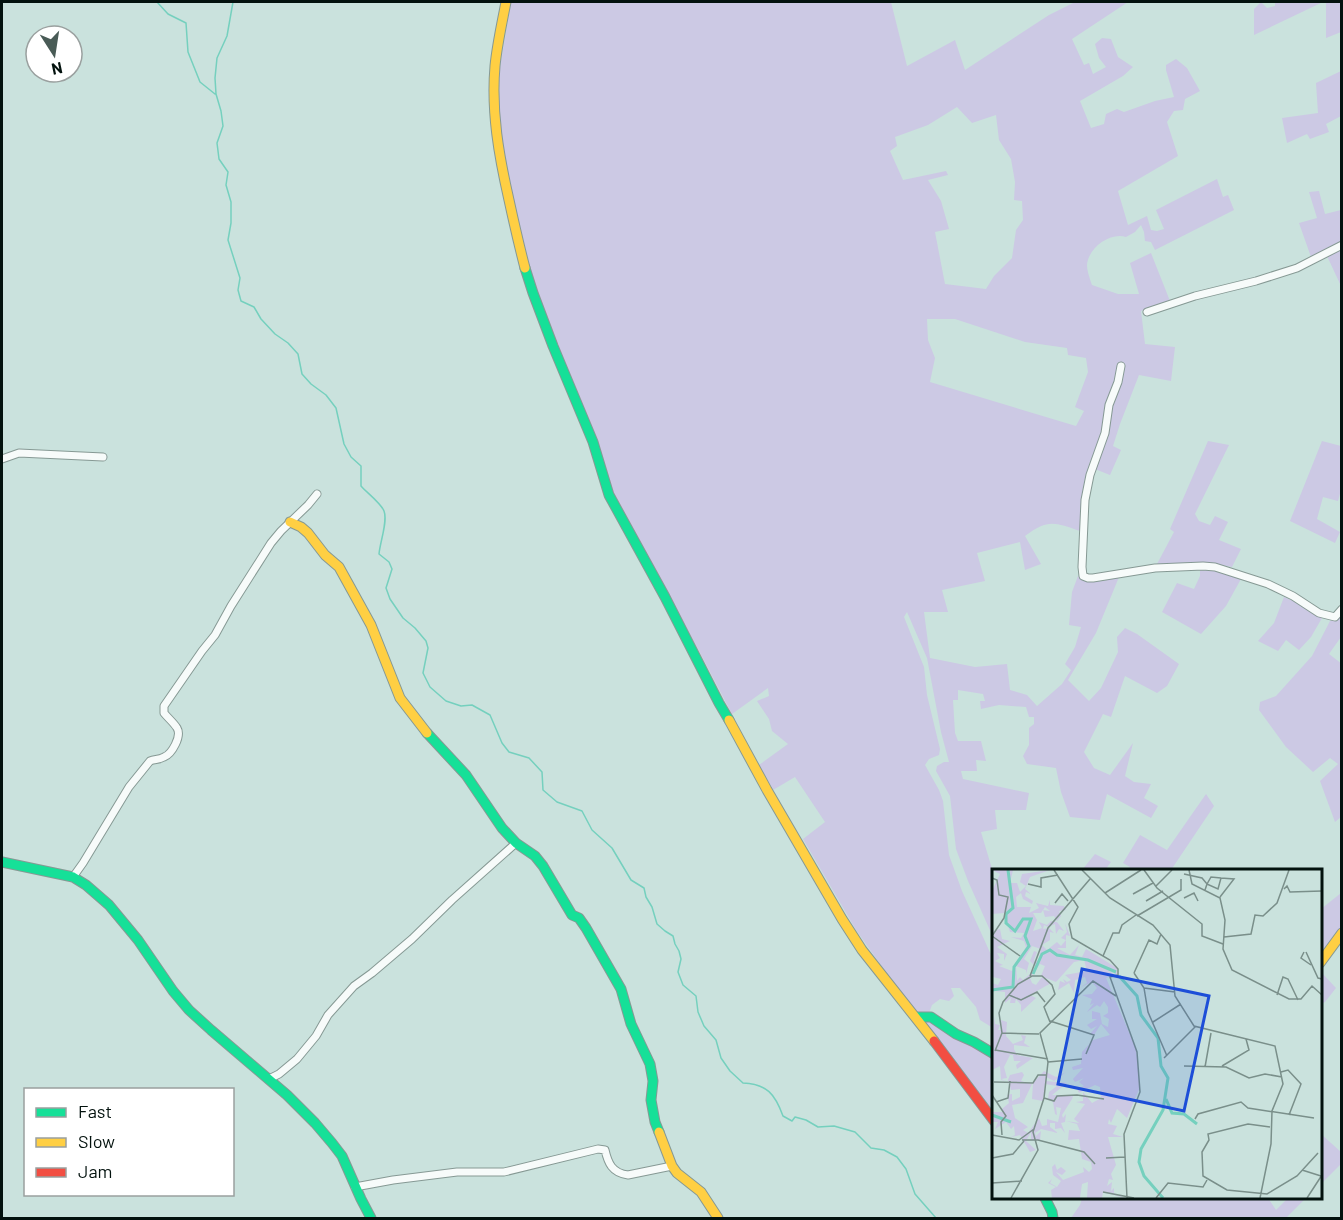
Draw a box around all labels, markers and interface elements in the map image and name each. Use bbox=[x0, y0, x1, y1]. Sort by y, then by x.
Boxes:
north arrow bbox=[24, 24, 84, 84]
text: N bbox=[50, 59, 64, 80]
inset map bbox=[992, 869, 1322, 1199]
legend bbox=[24, 1088, 234, 1196]
text: Fast bbox=[78, 1100, 112, 1122]
text: Slow bbox=[78, 1130, 115, 1152]
text: Jam bbox=[78, 1160, 112, 1182]

